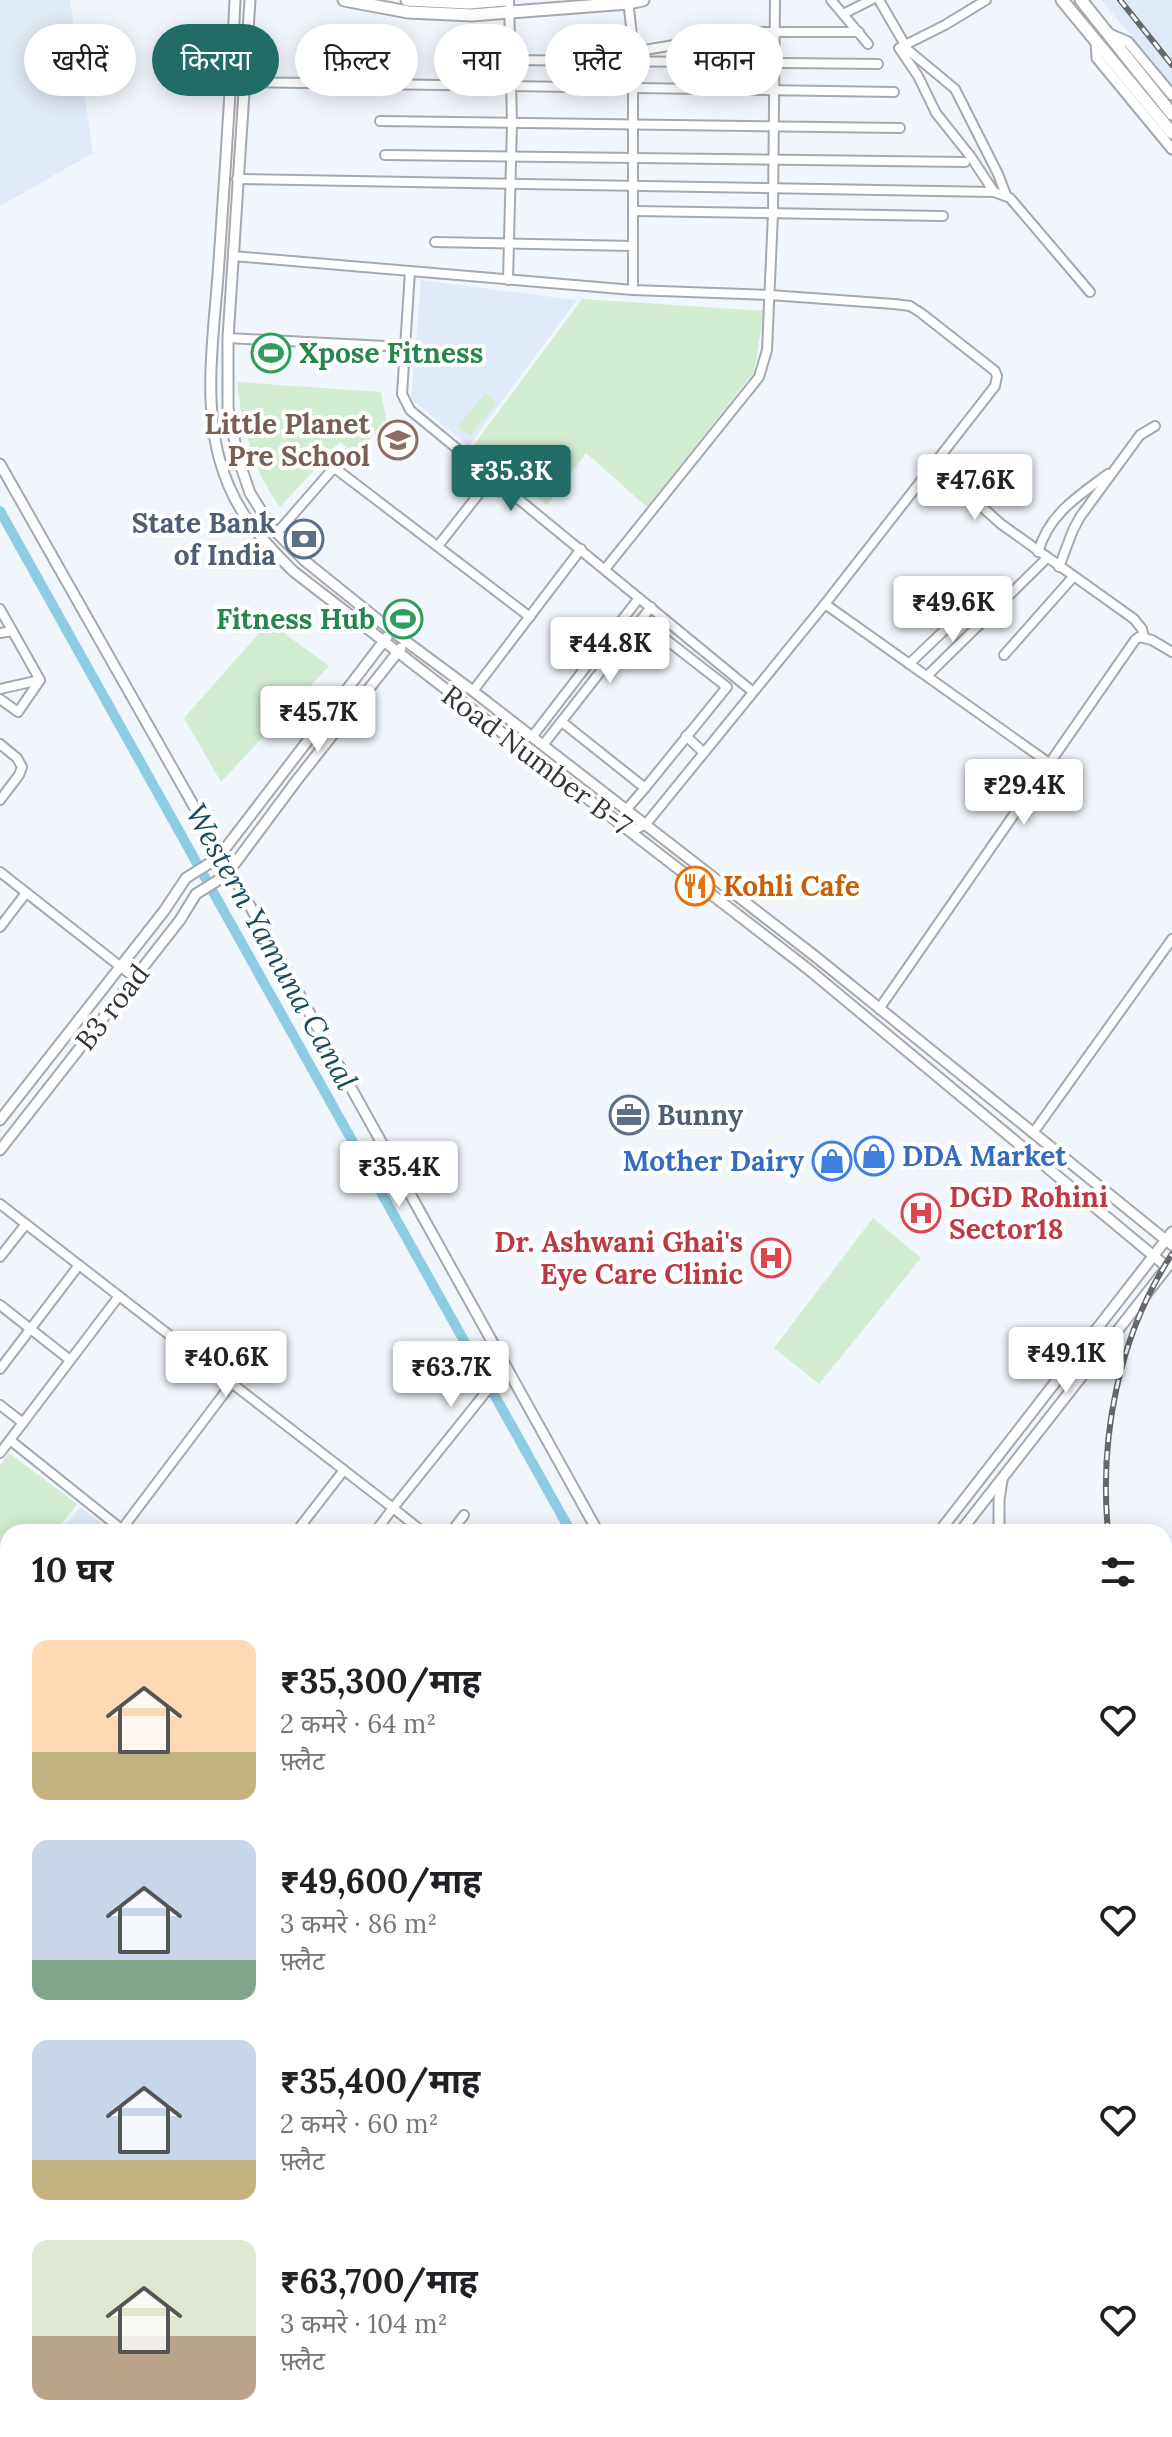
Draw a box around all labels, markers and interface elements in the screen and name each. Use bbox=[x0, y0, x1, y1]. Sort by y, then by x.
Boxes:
chip: खरीदें bbox=[24, 24, 136, 96]
chip: किराया bbox=[152, 24, 279, 96]
chip: फ़िल्टर bbox=[295, 24, 418, 96]
chip: नया bbox=[434, 24, 529, 96]
chip: फ़्लैट bbox=[545, 24, 650, 96]
chip: मकान bbox=[666, 24, 783, 96]
sports icon: Xpose Fitness bbox=[250, 332, 292, 374]
place label: Xpose Fitness bbox=[299, 335, 483, 371]
place label: Little Planet Pre School bbox=[204, 406, 370, 474]
school or university icon: Little Planet Pre School bbox=[377, 419, 419, 461]
pin: ₹35.3K bbox=[446, 445, 576, 513]
text: ₹35.3K bbox=[470, 454, 552, 487]
pin: ₹47.6K bbox=[910, 454, 1040, 522]
text: ₹47.6K bbox=[935, 463, 1015, 496]
place label: State Bank of India bbox=[132, 505, 276, 573]
bank icon: State Bank of India bbox=[283, 518, 325, 560]
pin: ₹49.6K bbox=[888, 576, 1018, 644]
text: ₹49.6K bbox=[911, 585, 995, 618]
sports icon: Fitness Hub bbox=[382, 598, 424, 640]
place label: Fitness Hub bbox=[216, 601, 375, 637]
pin: ₹44.8K bbox=[545, 617, 675, 685]
text: ₹44.8K bbox=[568, 626, 652, 659]
street label: Road Number B-7 bbox=[435, 677, 639, 843]
pin: ₹45.7K bbox=[253, 686, 383, 754]
text: ₹45.7K bbox=[278, 695, 358, 728]
pin: ₹29.4K bbox=[959, 759, 1089, 827]
text: ₹29.4K bbox=[983, 768, 1065, 801]
water label: Western Yamuna Canal bbox=[178, 797, 366, 1096]
restaurant icon: Kohli Cafe bbox=[674, 865, 716, 907]
place label: Kohli Cafe bbox=[723, 868, 860, 904]
street label: B3 road bbox=[67, 957, 157, 1057]
office icon: Bunny bbox=[608, 1094, 650, 1136]
place label: Bunny bbox=[657, 1097, 744, 1133]
shop icon: DDA Market bbox=[853, 1135, 895, 1177]
place label: DDA Market bbox=[902, 1138, 1067, 1174]
shop icon: Mother Dairy bbox=[811, 1140, 853, 1182]
pin: ₹35.4K bbox=[334, 1141, 464, 1209]
place label: Mother Dairy bbox=[623, 1143, 805, 1179]
text: ₹35.4K bbox=[358, 1150, 440, 1183]
place label: DGD Rohini Sector18 bbox=[949, 1179, 1108, 1247]
hospital icon: DGD Rohini Sector18 bbox=[900, 1192, 942, 1234]
place label: Dr. Ashwani Ghai's Eye Care Clinic bbox=[494, 1224, 743, 1292]
hospital icon: Dr. Ashwani Ghai's Eye Care Clinic bbox=[750, 1237, 792, 1279]
pin: ₹49.1K bbox=[1001, 1327, 1131, 1395]
pin: ₹40.6K bbox=[161, 1331, 291, 1399]
text: ₹49.1K bbox=[1027, 1336, 1105, 1369]
text: ₹40.6K bbox=[184, 1340, 268, 1373]
pin: ₹63.7K bbox=[386, 1341, 516, 1409]
text: ₹63.7K bbox=[411, 1350, 491, 1383]
text: 10 घर bbox=[32, 1548, 113, 1591]
icon: filters bbox=[1096, 1550, 1140, 1594]
text: ₹35,300/माह bbox=[280, 1659, 481, 1702]
icon: home bbox=[96, 1672, 192, 1768]
icon: heart bbox=[1096, 1698, 1140, 1742]
text: 2 कमरे · 64 m² bbox=[280, 1707, 436, 1740]
text: फ़्लैट bbox=[280, 1744, 325, 1777]
text: ₹49,600/माह bbox=[280, 1859, 481, 1902]
icon: home bbox=[96, 1872, 192, 1968]
icon: heart bbox=[1096, 1898, 1140, 1942]
text: 3 कमरे · 86 m² bbox=[280, 1907, 437, 1940]
text: फ़्लैट bbox=[280, 1944, 325, 1977]
text: ₹35,400/माह bbox=[280, 2059, 480, 2102]
icon: home bbox=[96, 2072, 192, 2168]
icon: heart bbox=[1096, 2098, 1140, 2142]
text: 2 कमरे · 60 m² bbox=[280, 2107, 438, 2140]
text: फ़्लैट bbox=[280, 2144, 325, 2177]
text: ₹63,700/माह bbox=[280, 2259, 478, 2302]
icon: home bbox=[96, 2272, 192, 2368]
icon: heart bbox=[1096, 2298, 1140, 2342]
text: 3 कमरे · 104 m² bbox=[280, 2307, 447, 2340]
text: फ़्लैट bbox=[280, 2344, 325, 2377]

